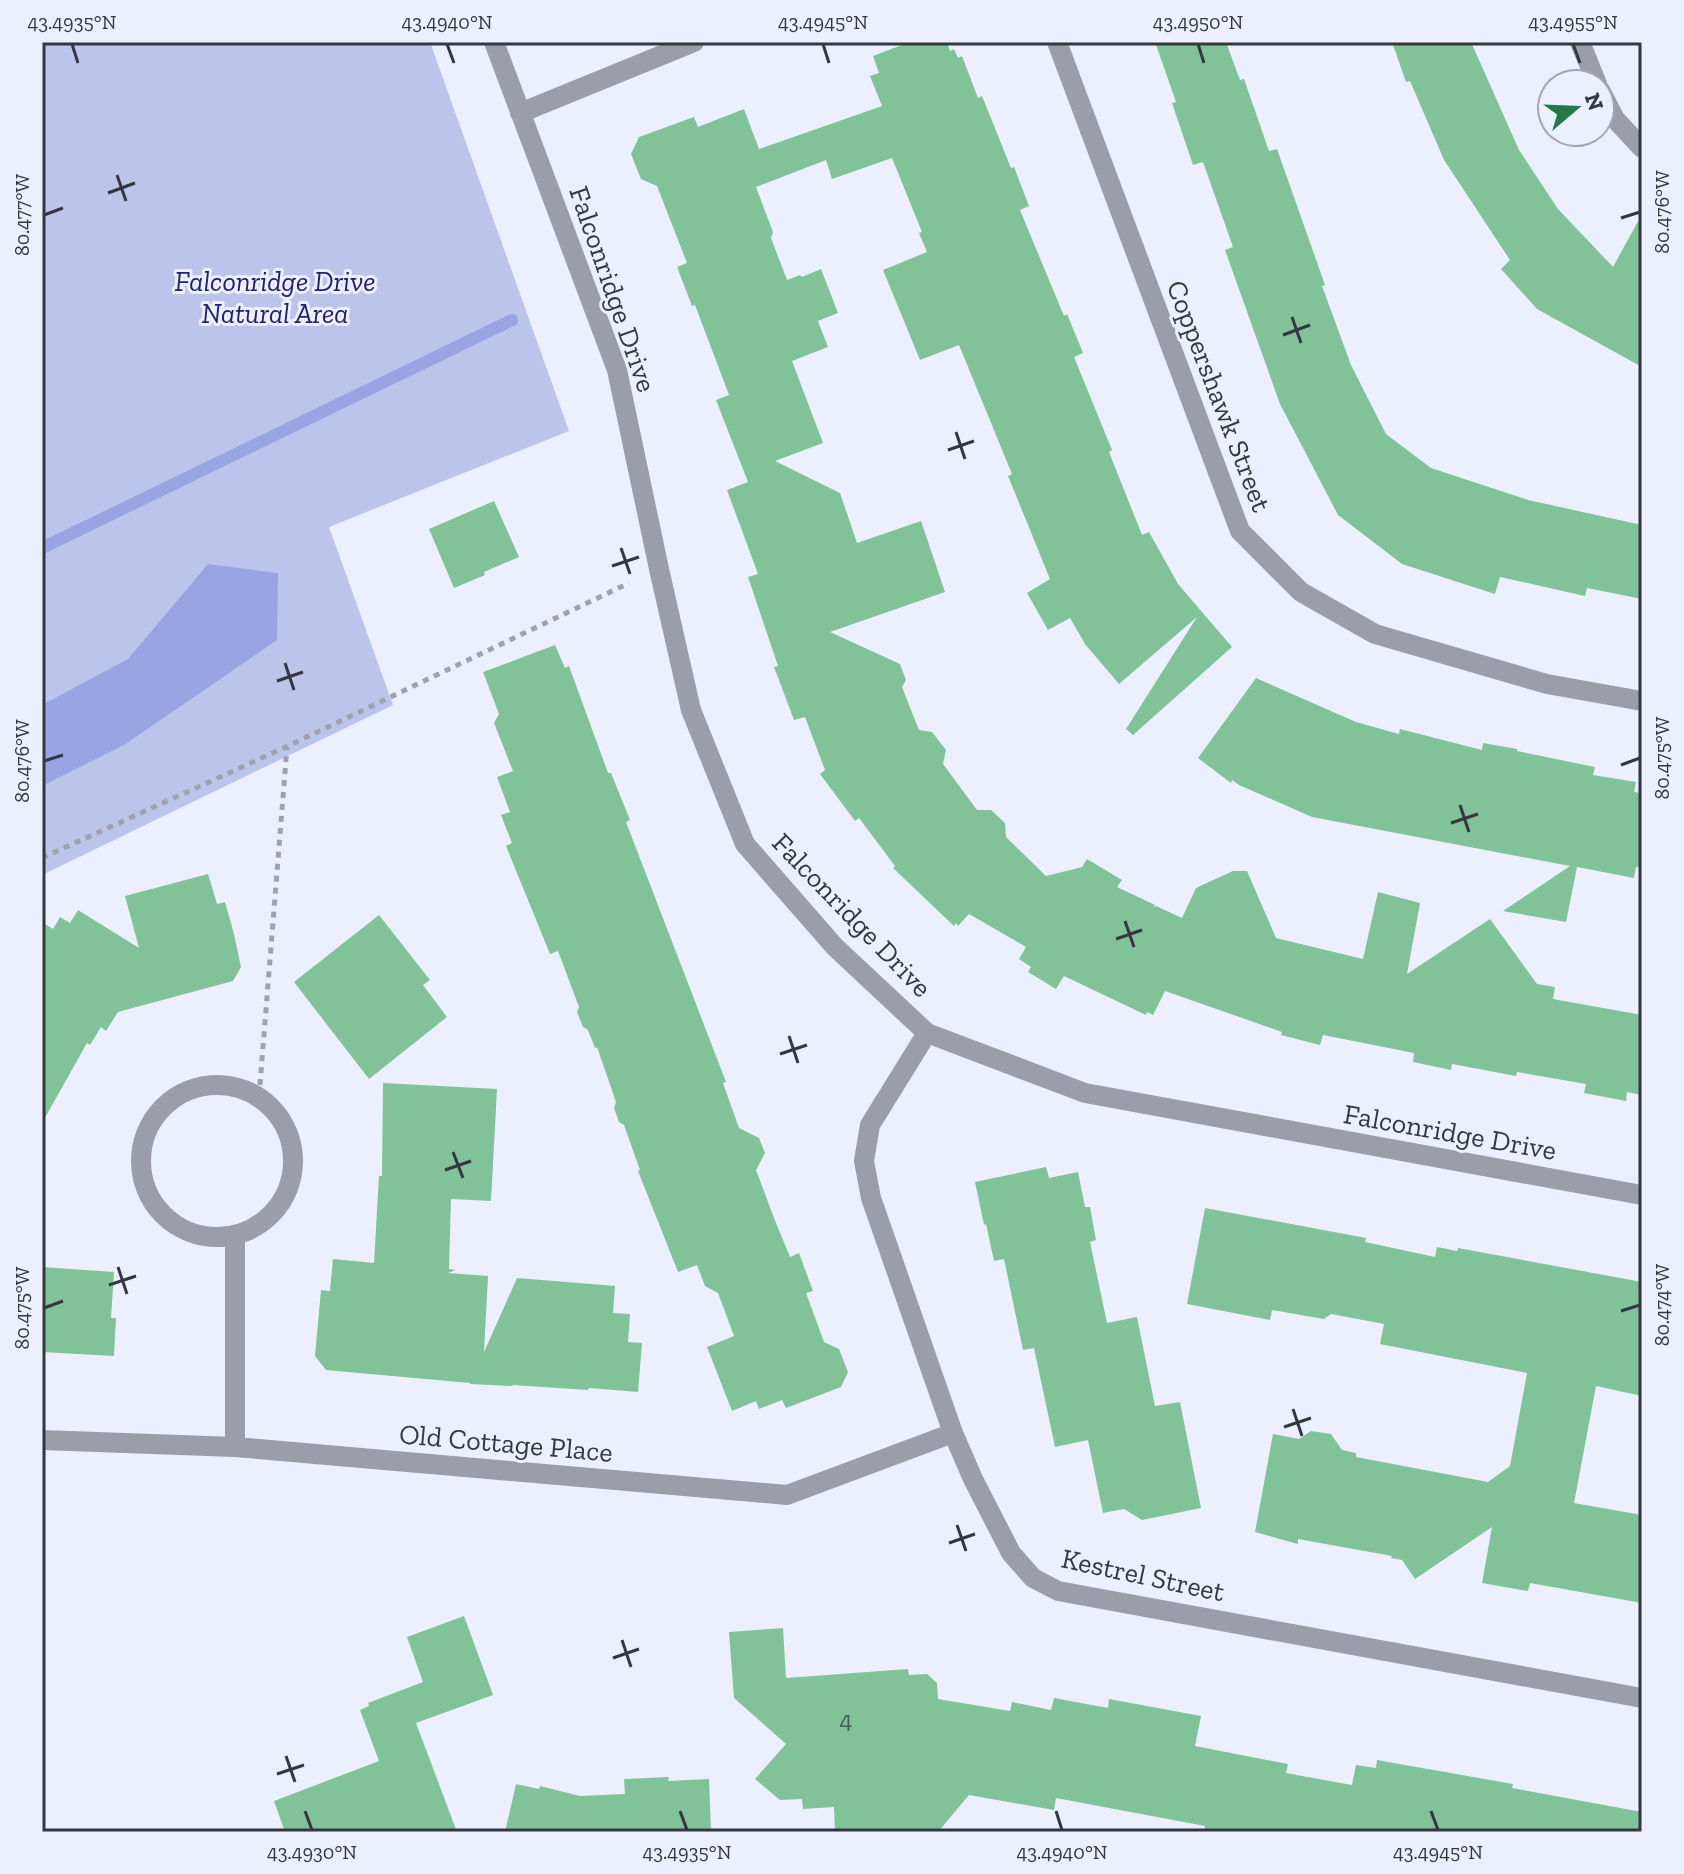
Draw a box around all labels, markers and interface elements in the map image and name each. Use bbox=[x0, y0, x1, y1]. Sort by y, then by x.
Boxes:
text: 43.4935°N bbox=[28, 10, 117, 34]
text: 43.4940°N bbox=[401, 10, 493, 34]
text: 43.4945°N bbox=[778, 10, 868, 34]
text: 43.4950°N bbox=[1153, 10, 1244, 34]
text: 43.4955°N bbox=[1528, 10, 1618, 34]
north arrow bbox=[1536, 68, 1616, 148]
text: N bbox=[1579, 89, 1610, 114]
text: 80.476°W bbox=[1650, 170, 1674, 254]
text: 80.477°W bbox=[10, 174, 34, 256]
street label: Falconridge Drive bbox=[562, 182, 664, 396]
park label: Falconridge Drive Natural Area bbox=[175, 265, 375, 330]
street label: Coppershawk Street bbox=[1160, 276, 1279, 517]
text: 80.475°W bbox=[1650, 716, 1674, 799]
text: 80.476°W bbox=[10, 719, 34, 803]
street label: Falconridge Drive bbox=[765, 826, 939, 1004]
street label: Falconridge Drive bbox=[1341, 1097, 1559, 1167]
text: 80.474°W bbox=[1650, 1263, 1674, 1346]
text: 80.475°W bbox=[10, 1266, 34, 1349]
street label: Old Cottage Place bbox=[398, 1417, 614, 1469]
street label: Kestrel Street bbox=[1059, 1542, 1228, 1608]
house number: 4 bbox=[840, 1705, 853, 1734]
text: 43.4930°N bbox=[267, 1840, 357, 1864]
text: 43.4935°N bbox=[643, 1840, 732, 1864]
text: 43.4940°N bbox=[1016, 1840, 1108, 1864]
text: 43.4945°N bbox=[1393, 1840, 1483, 1864]

